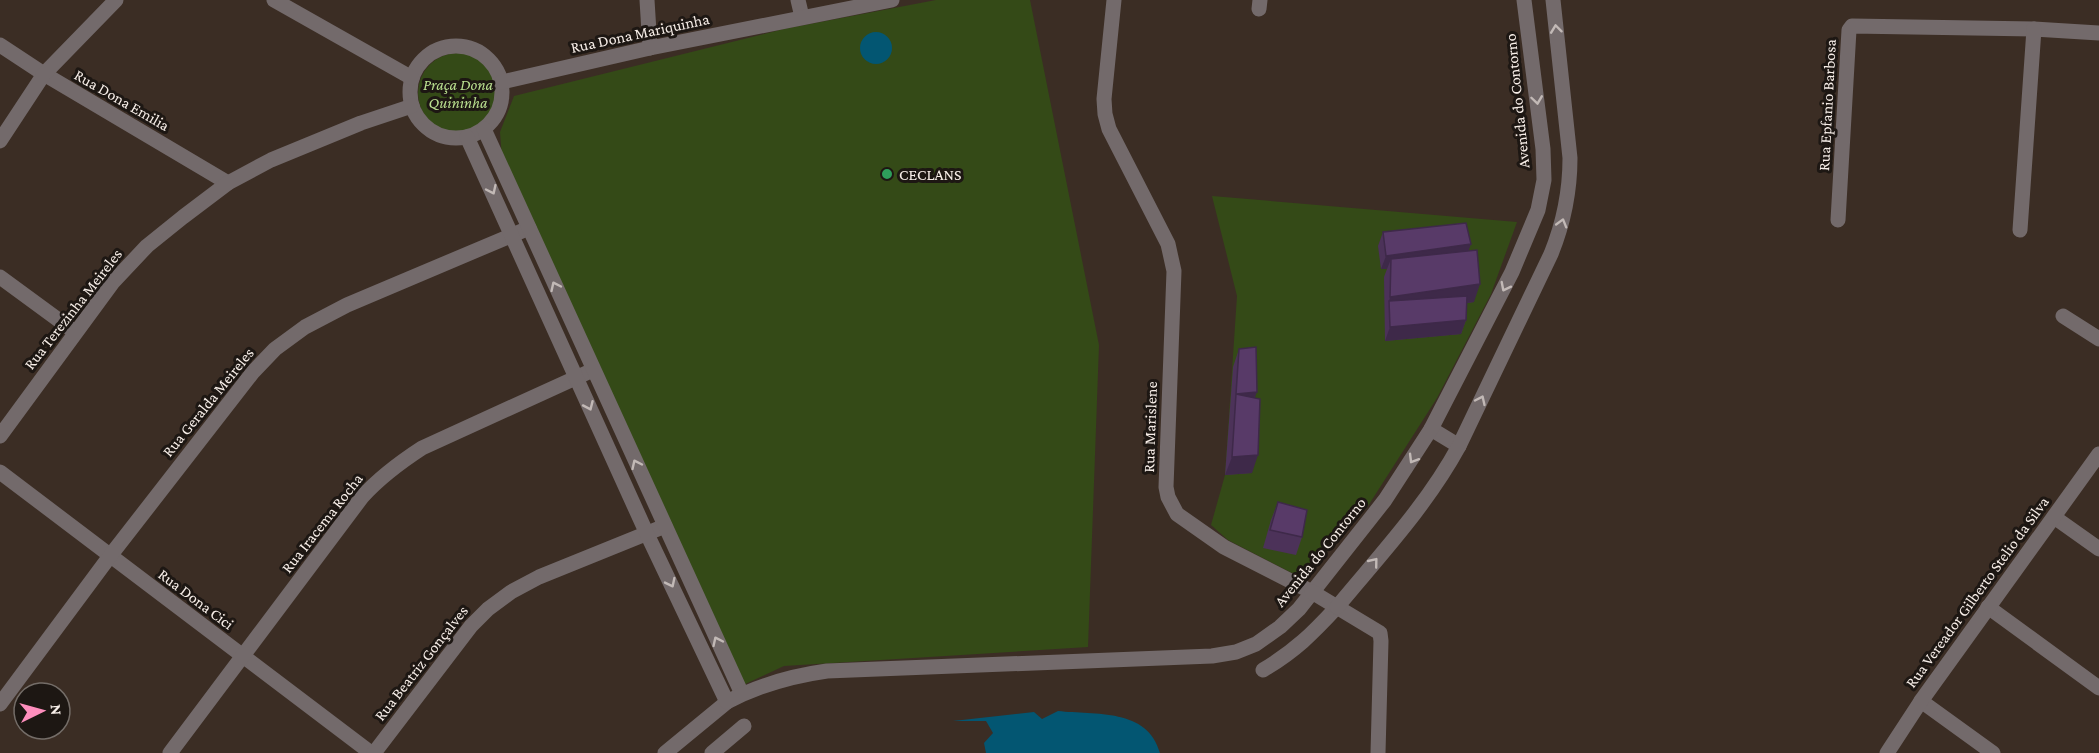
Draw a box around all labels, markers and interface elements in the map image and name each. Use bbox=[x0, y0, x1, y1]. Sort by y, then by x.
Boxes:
street label: Rua Dona Mariquinha bbox=[569, 10, 712, 57]
one-way arrow bbox=[1550, 25, 1563, 34]
street label: Avenida do Contorno bbox=[1501, 33, 1533, 169]
street label: Rua Epfanio Barbosa bbox=[1815, 38, 1840, 171]
street label: Rua Dona Emilia bbox=[72, 66, 173, 134]
park label: Praça Dona Quininha bbox=[423, 76, 494, 111]
one-way arrow bbox=[1530, 95, 1542, 104]
place label: CECLANS bbox=[899, 166, 962, 183]
marker: CECLANS bbox=[880, 167, 894, 181]
one-way arrow bbox=[484, 184, 496, 195]
one-way arrow bbox=[1555, 218, 1567, 229]
street label: Rua Terezinha Meireles bbox=[21, 245, 125, 373]
one-way arrow bbox=[1500, 280, 1512, 291]
one-way arrow bbox=[551, 282, 563, 293]
street label: Rua Geralda Meireles bbox=[159, 344, 257, 460]
street label: Rua Marislene bbox=[1140, 381, 1160, 473]
one-way arrow bbox=[1474, 396, 1486, 407]
one-way arrow bbox=[582, 400, 594, 411]
one-way arrow bbox=[1409, 453, 1421, 463]
one-way arrow bbox=[632, 459, 644, 470]
street label: Rua Iracema Rocha bbox=[278, 470, 366, 576]
street label: Rua Vereador Gilberto Stelio da Silva bbox=[1902, 493, 2052, 691]
street label: Avenida do Contorno bbox=[1271, 494, 1369, 610]
one-way arrow bbox=[1367, 558, 1378, 569]
street label: Rua Dona Cici bbox=[155, 565, 237, 633]
one-way arrow bbox=[663, 577, 675, 588]
street label: Rua Beatriz Gonçalves bbox=[371, 602, 472, 724]
one-way arrow bbox=[713, 637, 725, 648]
north arrow bbox=[12, 681, 72, 741]
text: N bbox=[48, 704, 65, 716]

